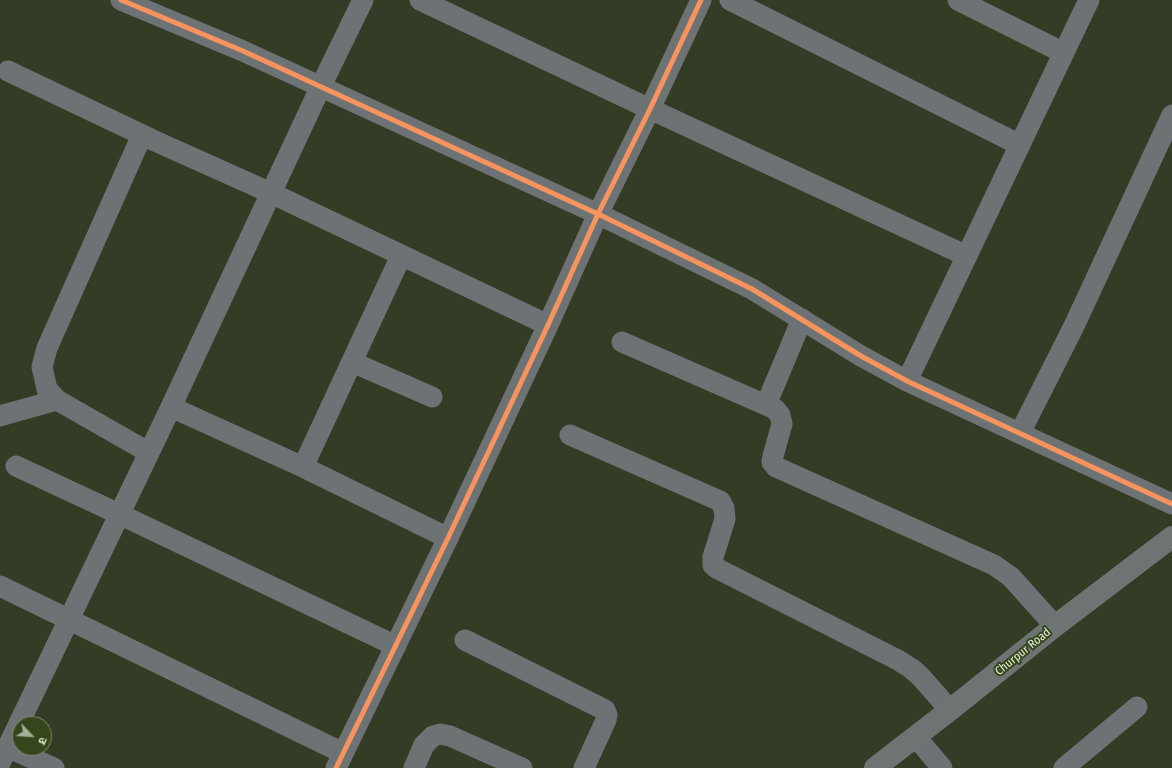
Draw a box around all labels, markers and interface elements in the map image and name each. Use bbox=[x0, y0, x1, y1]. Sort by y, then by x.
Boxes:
street label: Churpur Road bbox=[992, 625, 1054, 679]
north arrow bbox=[12, 716, 52, 756]
text: उ bbox=[35, 735, 50, 747]

